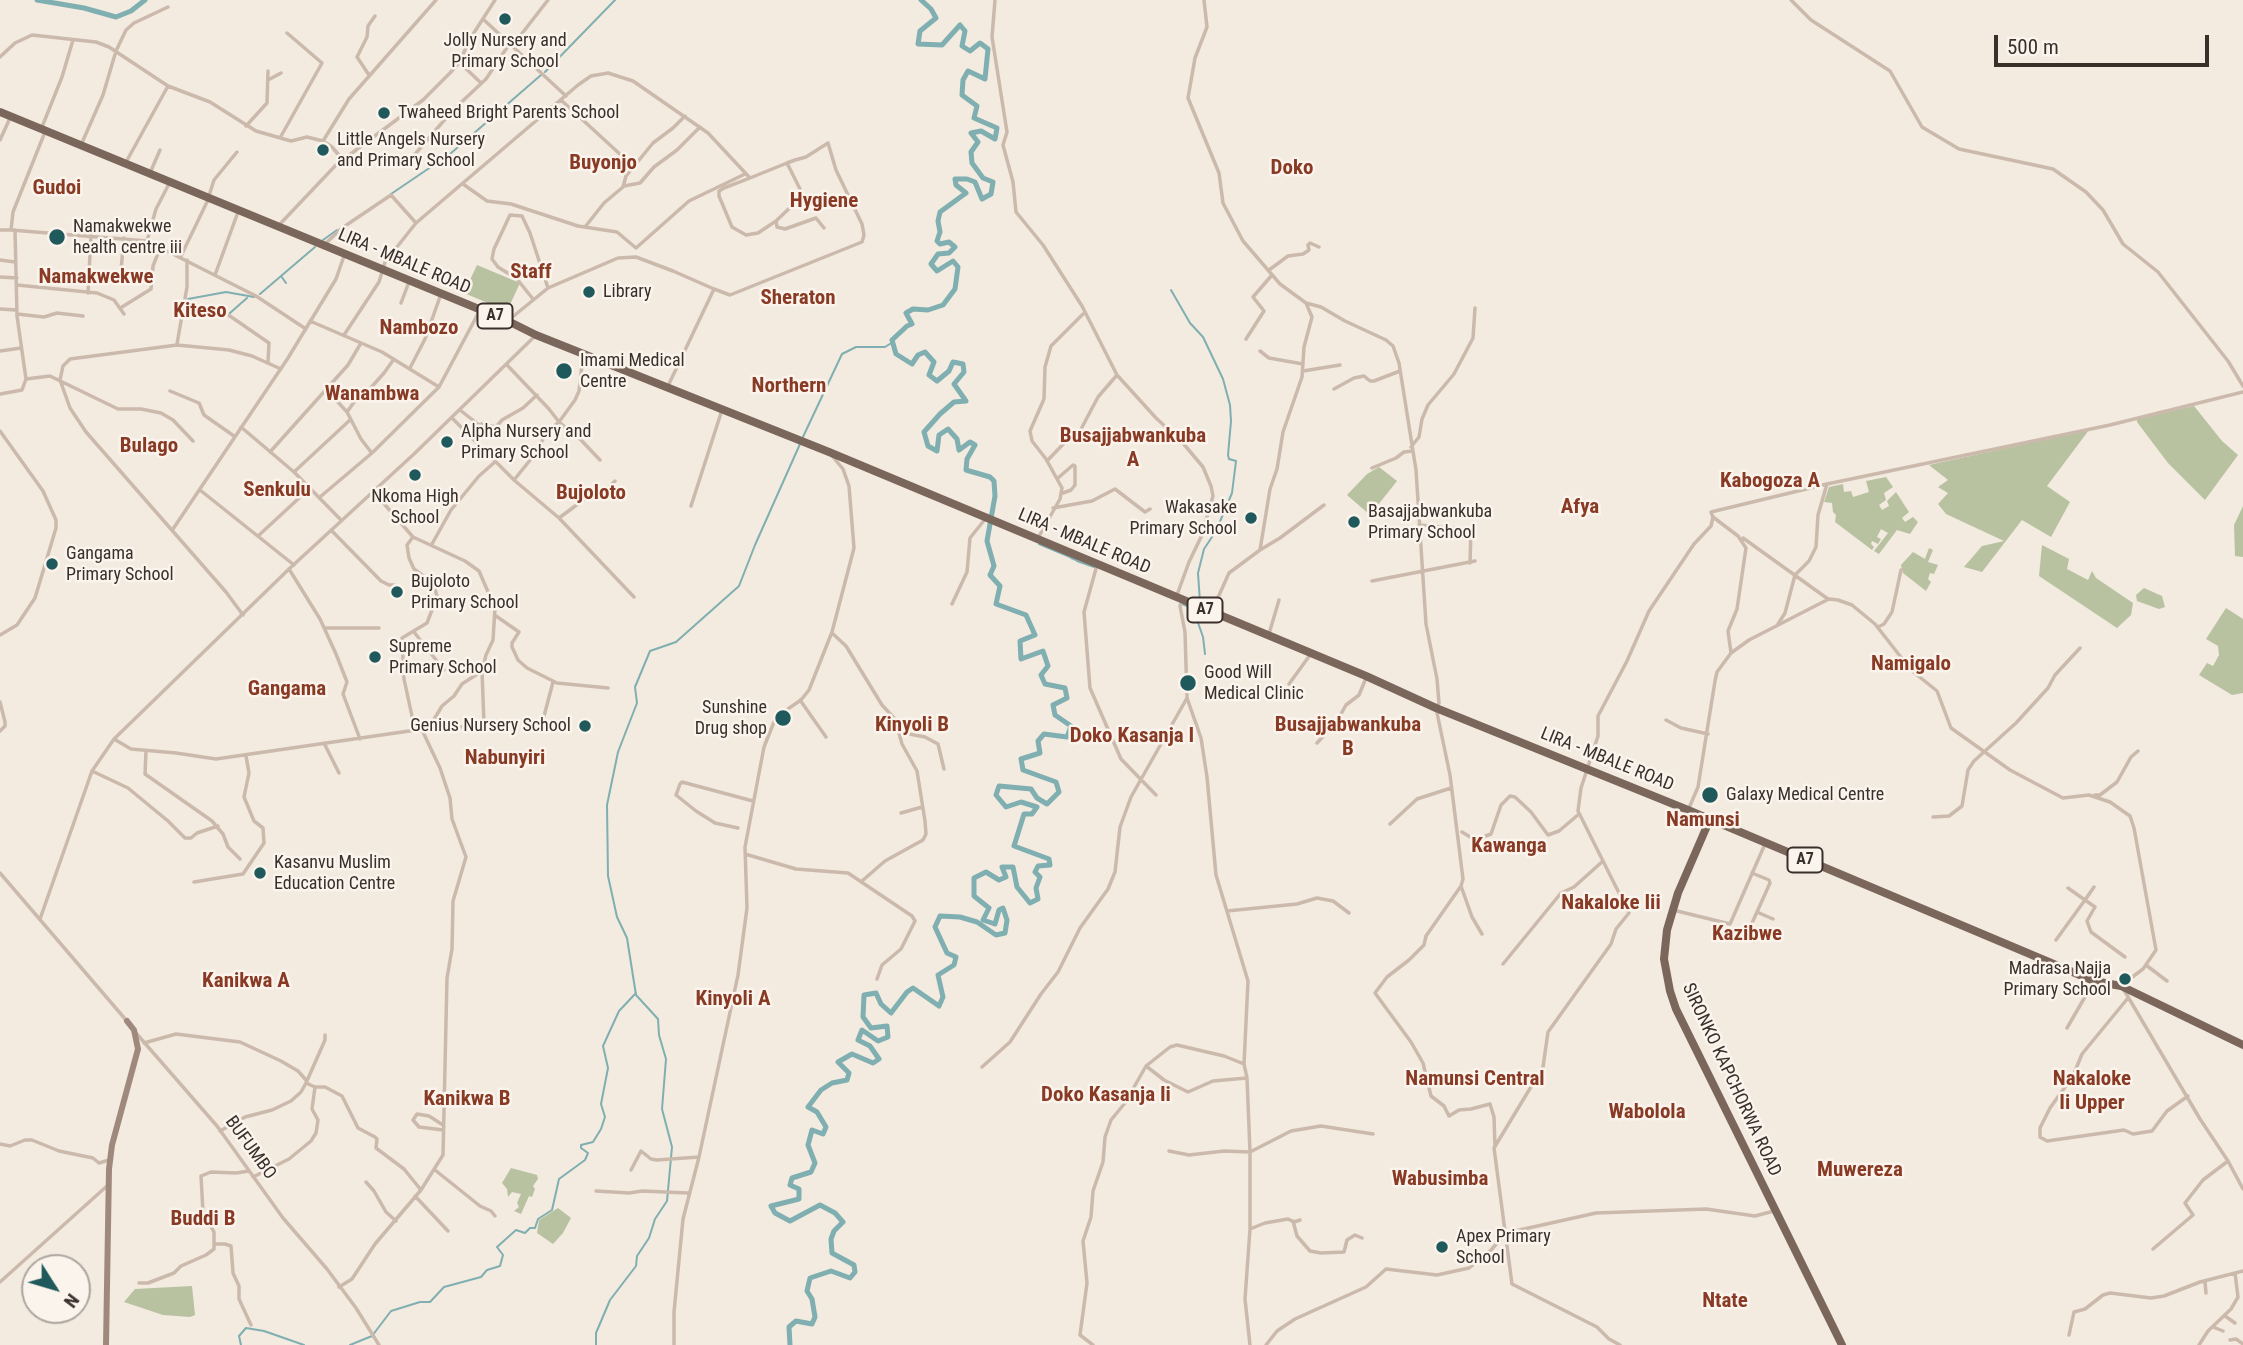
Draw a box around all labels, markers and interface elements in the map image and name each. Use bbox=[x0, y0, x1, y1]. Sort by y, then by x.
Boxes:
marker: Jolly Nursery and Primary School bbox=[497, 11, 513, 27]
scale bar bbox=[1998, 21, 2213, 65]
place label: Jolly Nursery and Primary School bbox=[443, 30, 567, 72]
text: 500 m bbox=[2007, 35, 2059, 59]
place label: Twaheed Bright Parents School bbox=[398, 102, 619, 124]
marker: Twaheed Bright Parents School bbox=[376, 105, 392, 121]
place label: Little Angels Nursery and Primary School bbox=[337, 129, 485, 172]
marker: Little Angels Nursery and Primary School bbox=[315, 142, 331, 158]
district label: Buyonjo bbox=[569, 151, 637, 177]
district label: Doko bbox=[1271, 156, 1313, 182]
district label: Gudoi bbox=[33, 176, 81, 202]
district label: Hygiene bbox=[790, 189, 858, 215]
place label: Namakwekwe health centre iii bbox=[73, 216, 182, 258]
street label: LIRA - MBALE ROAD bbox=[334, 224, 474, 300]
marker: Namakwekwe health centre iii bbox=[47, 227, 67, 247]
district label: Staff bbox=[510, 260, 552, 286]
district label: Namakwekwe bbox=[39, 265, 153, 291]
place label: Library bbox=[603, 281, 651, 303]
marker: Library bbox=[581, 284, 597, 300]
district label: Sheraton bbox=[760, 286, 836, 312]
district label: Kiteso bbox=[173, 299, 227, 325]
road number: A7 bbox=[477, 304, 512, 328]
district label: Nambozo bbox=[380, 316, 458, 342]
place label: Imami Medical Centre bbox=[580, 350, 685, 392]
marker: Imami Medical Centre bbox=[554, 361, 574, 381]
district label: Northern bbox=[752, 374, 826, 400]
district label: Wanambwa bbox=[325, 382, 419, 408]
place label: Alpha Nursery and Primary School bbox=[461, 421, 591, 464]
district label: Busajjabwankuba A bbox=[1060, 424, 1206, 474]
district label: Bulago bbox=[120, 434, 178, 460]
marker: Alpha Nursery and Primary School bbox=[439, 434, 455, 450]
marker: Nkoma High School bbox=[407, 467, 423, 483]
district label: Kabogoza A bbox=[1720, 469, 1820, 495]
district label: Senkulu bbox=[243, 478, 311, 504]
district label: Bujoloto bbox=[556, 481, 626, 507]
place label: Nkoma High School bbox=[371, 486, 459, 528]
district label: Afya bbox=[1561, 495, 1599, 521]
place label: Wakasake Primary School bbox=[1129, 497, 1237, 540]
place label: Basajjabwankuba Primary School bbox=[1368, 501, 1492, 544]
street label: LIRA - MBALE ROAD bbox=[1014, 504, 1154, 580]
marker: Wakasake Primary School bbox=[1243, 510, 1259, 526]
marker: Basajjabwankuba Primary School bbox=[1346, 514, 1362, 530]
place label: Gangama Primary School bbox=[66, 543, 174, 586]
marker: Gangama Primary School bbox=[44, 556, 60, 572]
place label: Bujoloto Primary School bbox=[411, 571, 519, 614]
marker: Bujoloto Primary School bbox=[389, 584, 405, 600]
road number: A7 bbox=[1188, 597, 1222, 622]
place label: Supreme Primary School bbox=[389, 636, 497, 678]
marker: Supreme Primary School bbox=[367, 649, 383, 665]
district label: Namigalo bbox=[1871, 652, 1951, 678]
place label: Good Will Medical Clinic bbox=[1204, 662, 1304, 704]
marker: Good Will Medical Clinic bbox=[1178, 673, 1198, 693]
district label: Gangama bbox=[248, 677, 326, 703]
place label: Sunshine Drug shop bbox=[695, 697, 767, 740]
marker: Sunshine Drug shop bbox=[773, 708, 793, 728]
district label: Kinyoli B bbox=[875, 713, 949, 739]
district label: Busajjabwankuba B bbox=[1275, 713, 1421, 763]
place label: Genius Nursery School bbox=[410, 715, 571, 737]
marker: Genius Nursery School bbox=[577, 718, 593, 734]
street label: LIRA - MBALE ROAD bbox=[1537, 723, 1677, 797]
district label: Doko Kasanja I bbox=[1070, 724, 1194, 750]
district label: Nabunyiri bbox=[465, 746, 545, 772]
place label: Galaxy Medical Centre bbox=[1726, 784, 1884, 806]
marker: Galaxy Medical Centre bbox=[1700, 785, 1720, 805]
district label: Namunsi bbox=[1666, 808, 1740, 834]
district label: Kawanga bbox=[1471, 834, 1547, 860]
road number: A7 bbox=[1787, 848, 1822, 873]
place label: Kasanvu Muslim Education Centre bbox=[274, 852, 395, 894]
marker: Kasanvu Muslim Education Centre bbox=[252, 865, 268, 881]
district label: Nakaloke Iii bbox=[1561, 891, 1661, 917]
district label: Kazibwe bbox=[1712, 922, 1782, 948]
place label: Madrasa Najja Primary School bbox=[2003, 958, 2111, 1000]
district label: Kanikwa A bbox=[202, 969, 290, 995]
marker: Madrasa Najja Primary School bbox=[2117, 971, 2133, 987]
street label: SIRONKO KAPCHORWA ROAD bbox=[1677, 980, 1785, 1180]
district label: Kinyoli A bbox=[696, 987, 770, 1013]
district label: Namunsi Central bbox=[1405, 1067, 1545, 1093]
district label: Nakaloke Ii Upper bbox=[2053, 1067, 2131, 1117]
district label: Doko Kasanja Ii bbox=[1041, 1083, 1171, 1109]
district label: Kanikwa B bbox=[424, 1087, 510, 1113]
district label: Wabolola bbox=[1608, 1100, 1686, 1126]
street label: BUFUMBO bbox=[220, 1112, 280, 1184]
district label: Muwereza bbox=[1817, 1158, 1903, 1184]
district label: Wabusimba bbox=[1392, 1167, 1488, 1193]
district label: Buddi B bbox=[171, 1207, 235, 1233]
place label: Apex Primary School bbox=[1456, 1226, 1551, 1268]
marker: Apex Primary School bbox=[1434, 1239, 1450, 1255]
north arrow bbox=[21, 1254, 91, 1324]
text: N bbox=[59, 1289, 84, 1312]
district label: Ntate bbox=[1702, 1289, 1748, 1315]

